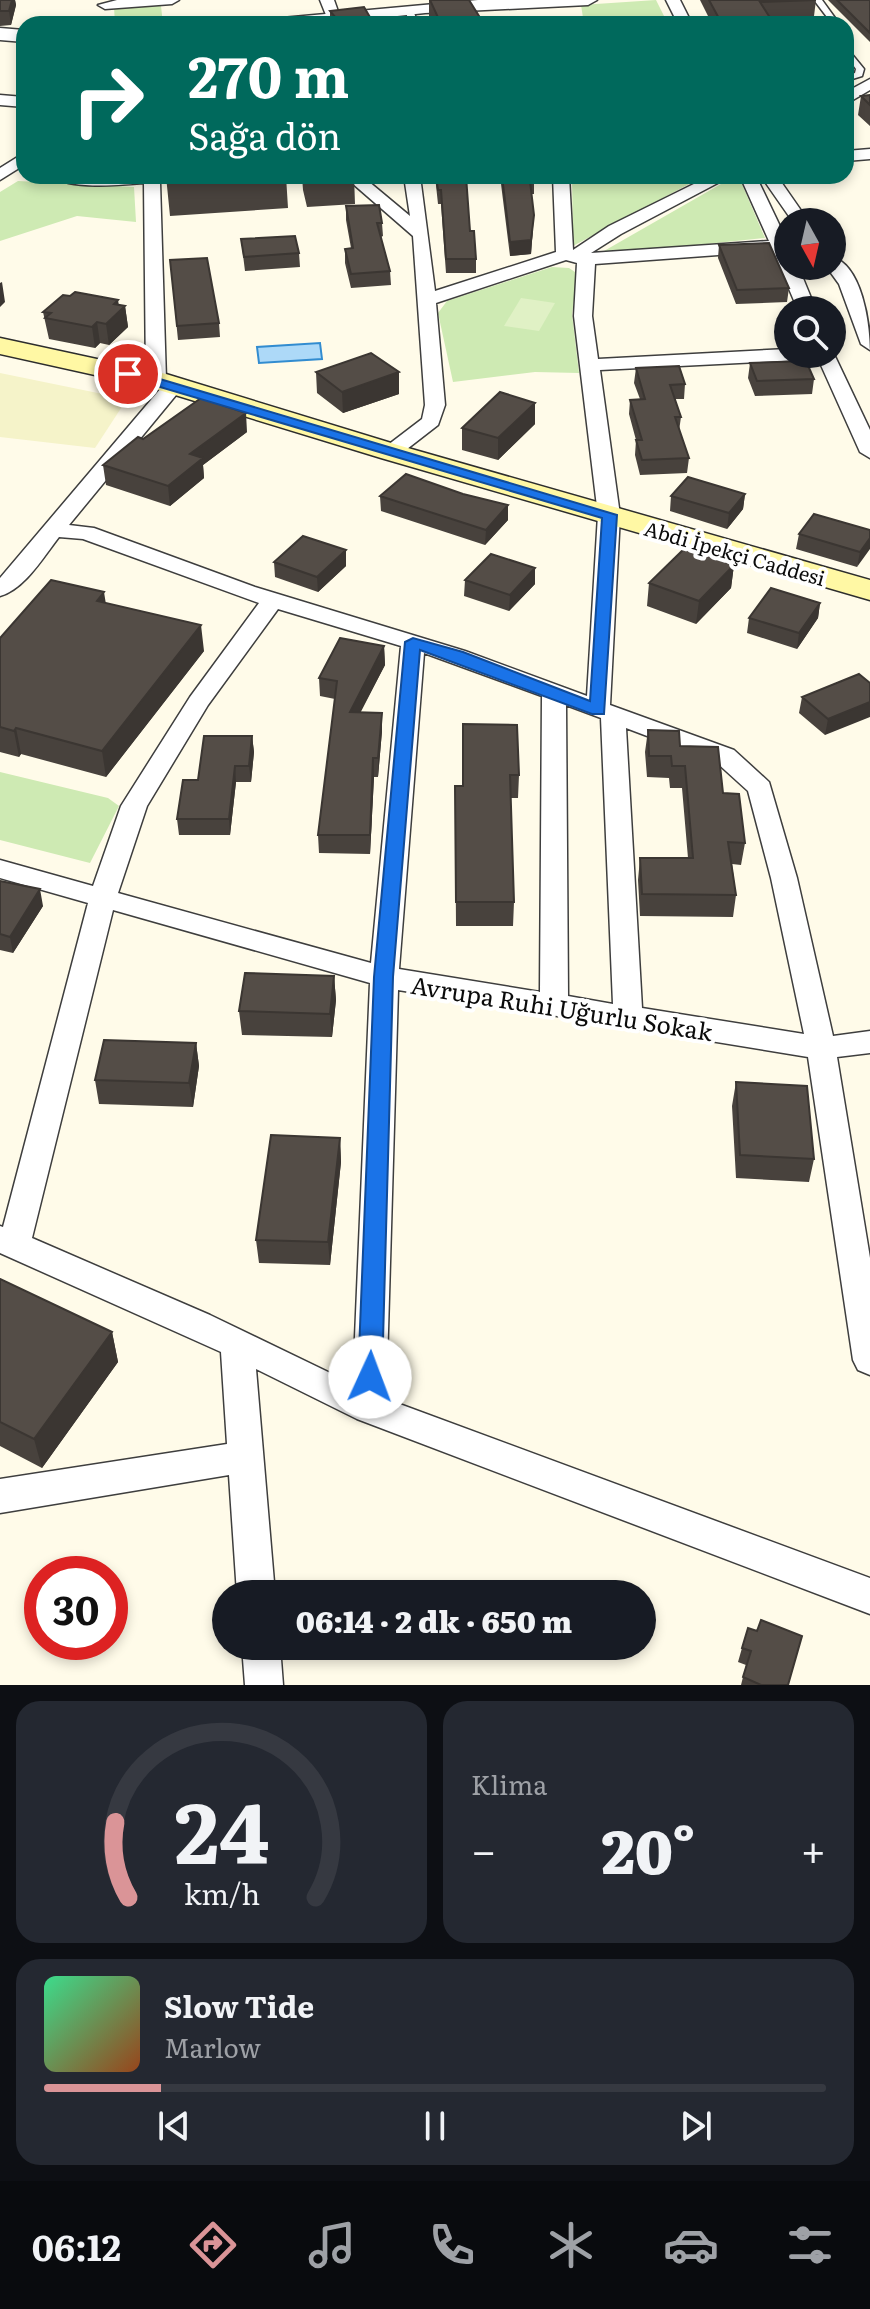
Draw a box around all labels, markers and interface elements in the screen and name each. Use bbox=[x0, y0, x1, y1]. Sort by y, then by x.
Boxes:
text: 270 m bbox=[188, 32, 349, 115]
icon: right bbox=[56, 48, 160, 152]
text: Sağa dön bbox=[188, 108, 341, 161]
north arrow bbox=[774, 208, 846, 280]
map controls bbox=[774, 208, 846, 368]
button: search bbox=[774, 296, 846, 368]
pin bbox=[94, 340, 162, 408]
icon: arrive bbox=[106, 352, 150, 396]
street label: Abdi İpekçi Caddesi bbox=[641, 512, 829, 592]
street label: Avrupa Ruhi Uğurlu Sokak bbox=[409, 966, 716, 1048]
position arrow bbox=[328, 1335, 412, 1419]
speed limit sign: 30 bbox=[24, 1556, 128, 1660]
text: 06:14 · 2 dk · 650 m bbox=[296, 1598, 572, 1642]
text: Klima bbox=[471, 1764, 547, 1803]
text: 24 bbox=[174, 1766, 269, 1890]
text: 20° bbox=[601, 1803, 696, 1892]
text: − bbox=[471, 1815, 497, 1881]
text: + bbox=[800, 1815, 826, 1881]
text: km/h bbox=[183, 1871, 260, 1914]
text: Slow Tide bbox=[164, 1983, 314, 2027]
text: Marlow bbox=[164, 2027, 261, 2066]
icon: previous bbox=[152, 2104, 196, 2148]
icon: pause bbox=[413, 2104, 457, 2148]
icon: next bbox=[674, 2104, 718, 2148]
icon: directions bbox=[185, 2217, 241, 2273]
icon: music bbox=[304, 2217, 360, 2273]
icon: phone bbox=[424, 2217, 480, 2273]
icon: climate bbox=[543, 2217, 599, 2273]
icon: car bbox=[663, 2217, 719, 2273]
icon: filters bbox=[782, 2217, 838, 2273]
text: 06:12 bbox=[32, 2219, 121, 2272]

